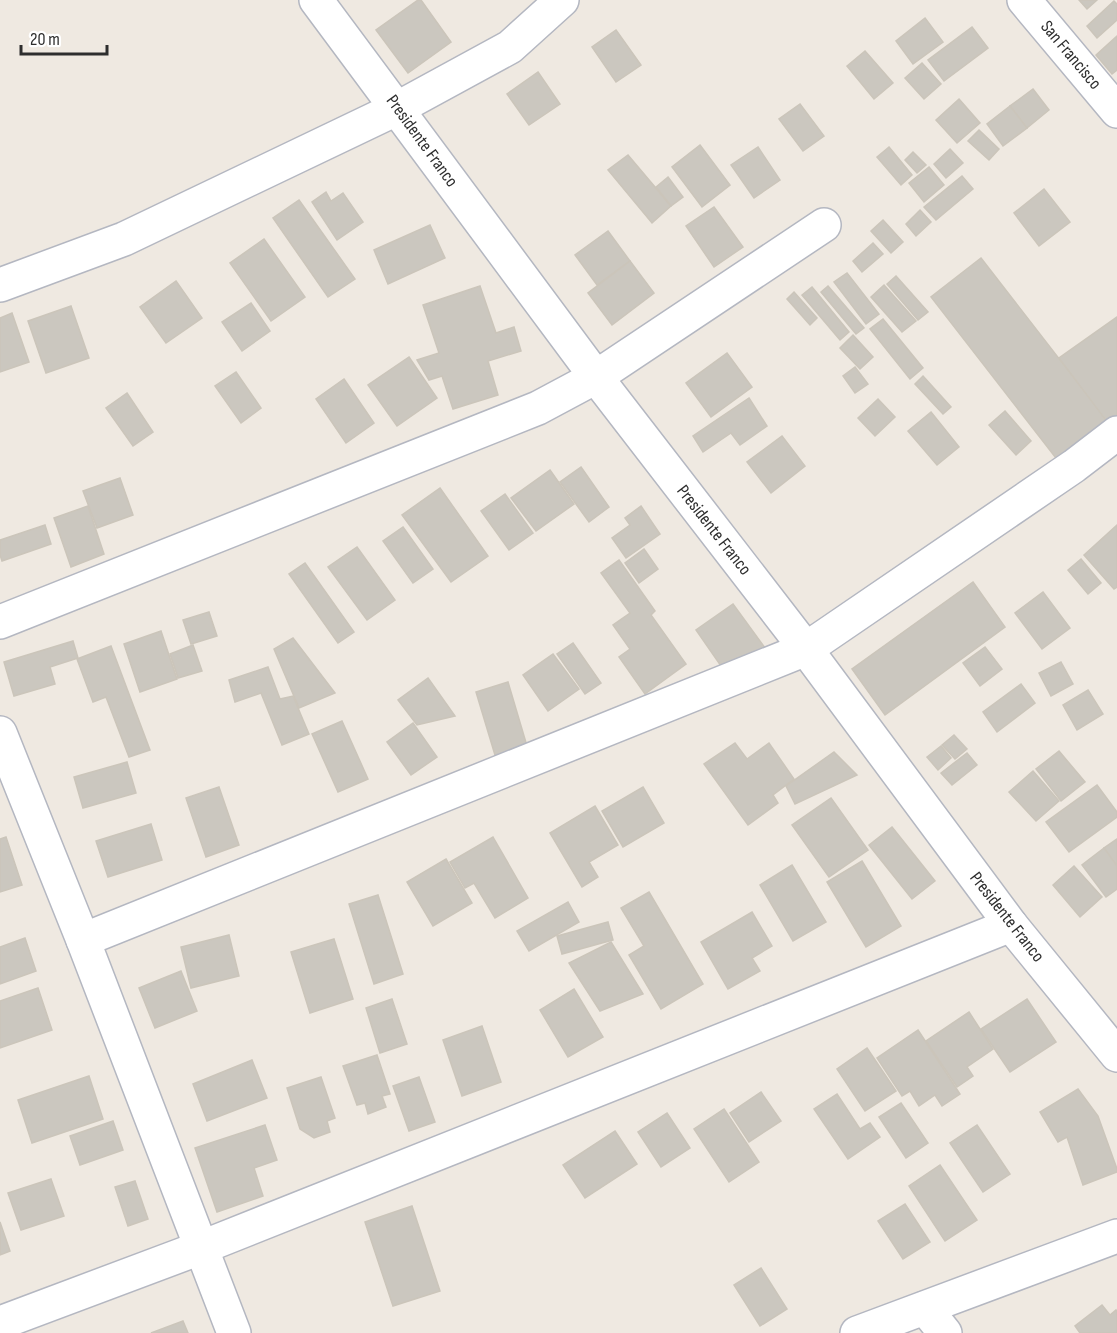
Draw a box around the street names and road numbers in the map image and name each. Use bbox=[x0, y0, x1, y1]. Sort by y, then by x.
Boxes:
street label: San Francisco bbox=[1036, 16, 1106, 94]
street label: Presidente Franco bbox=[382, 91, 462, 191]
street label: Presidente Franco bbox=[672, 481, 756, 579]
street label: Presidente Franco bbox=[965, 868, 1049, 966]

